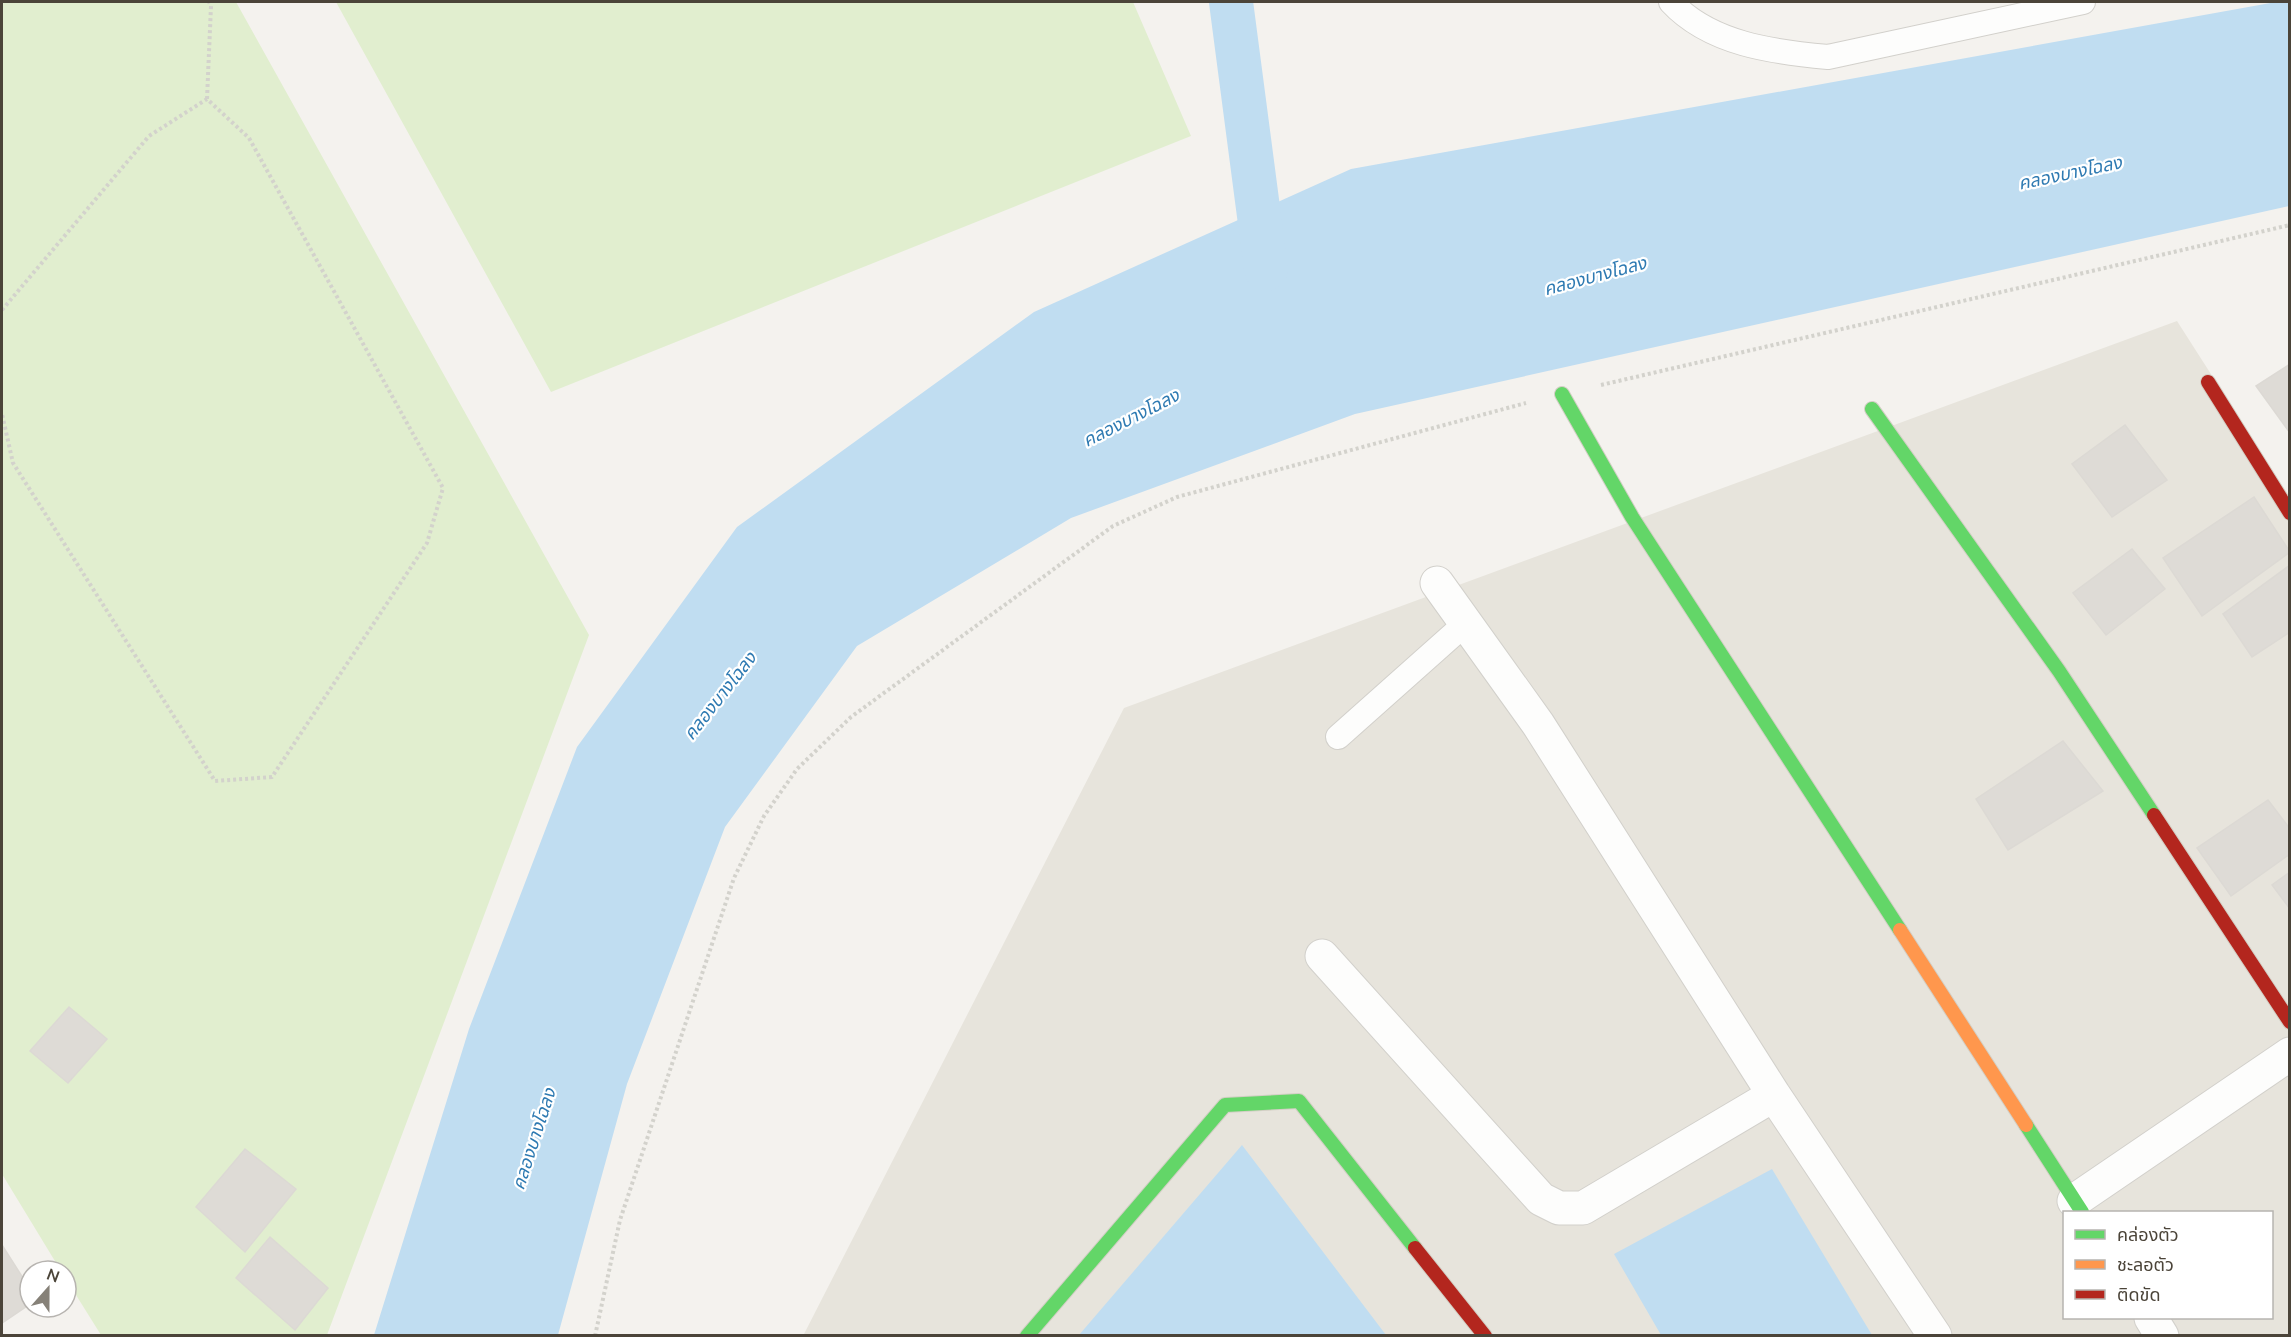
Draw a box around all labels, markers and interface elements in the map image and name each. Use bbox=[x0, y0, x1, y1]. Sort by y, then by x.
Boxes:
water label: คลองบางโฉลง bbox=[2016, 150, 2125, 195]
water label: คลองบางโฉลง bbox=[1541, 250, 1650, 300]
water label: คลองบางโฉลง bbox=[1079, 383, 1184, 452]
water label: คลองบางโฉลง bbox=[678, 646, 762, 744]
water label: คลองบางโฉลง bbox=[506, 1084, 561, 1192]
legend bbox=[2063, 1211, 2273, 1319]
text: คล่องตัว bbox=[2117, 1223, 2179, 1246]
text: ชะลอตัว bbox=[2117, 1253, 2174, 1276]
north arrow bbox=[18, 1259, 78, 1319]
text: N bbox=[44, 1263, 63, 1286]
text: ติดขัด bbox=[2117, 1283, 2160, 1306]

